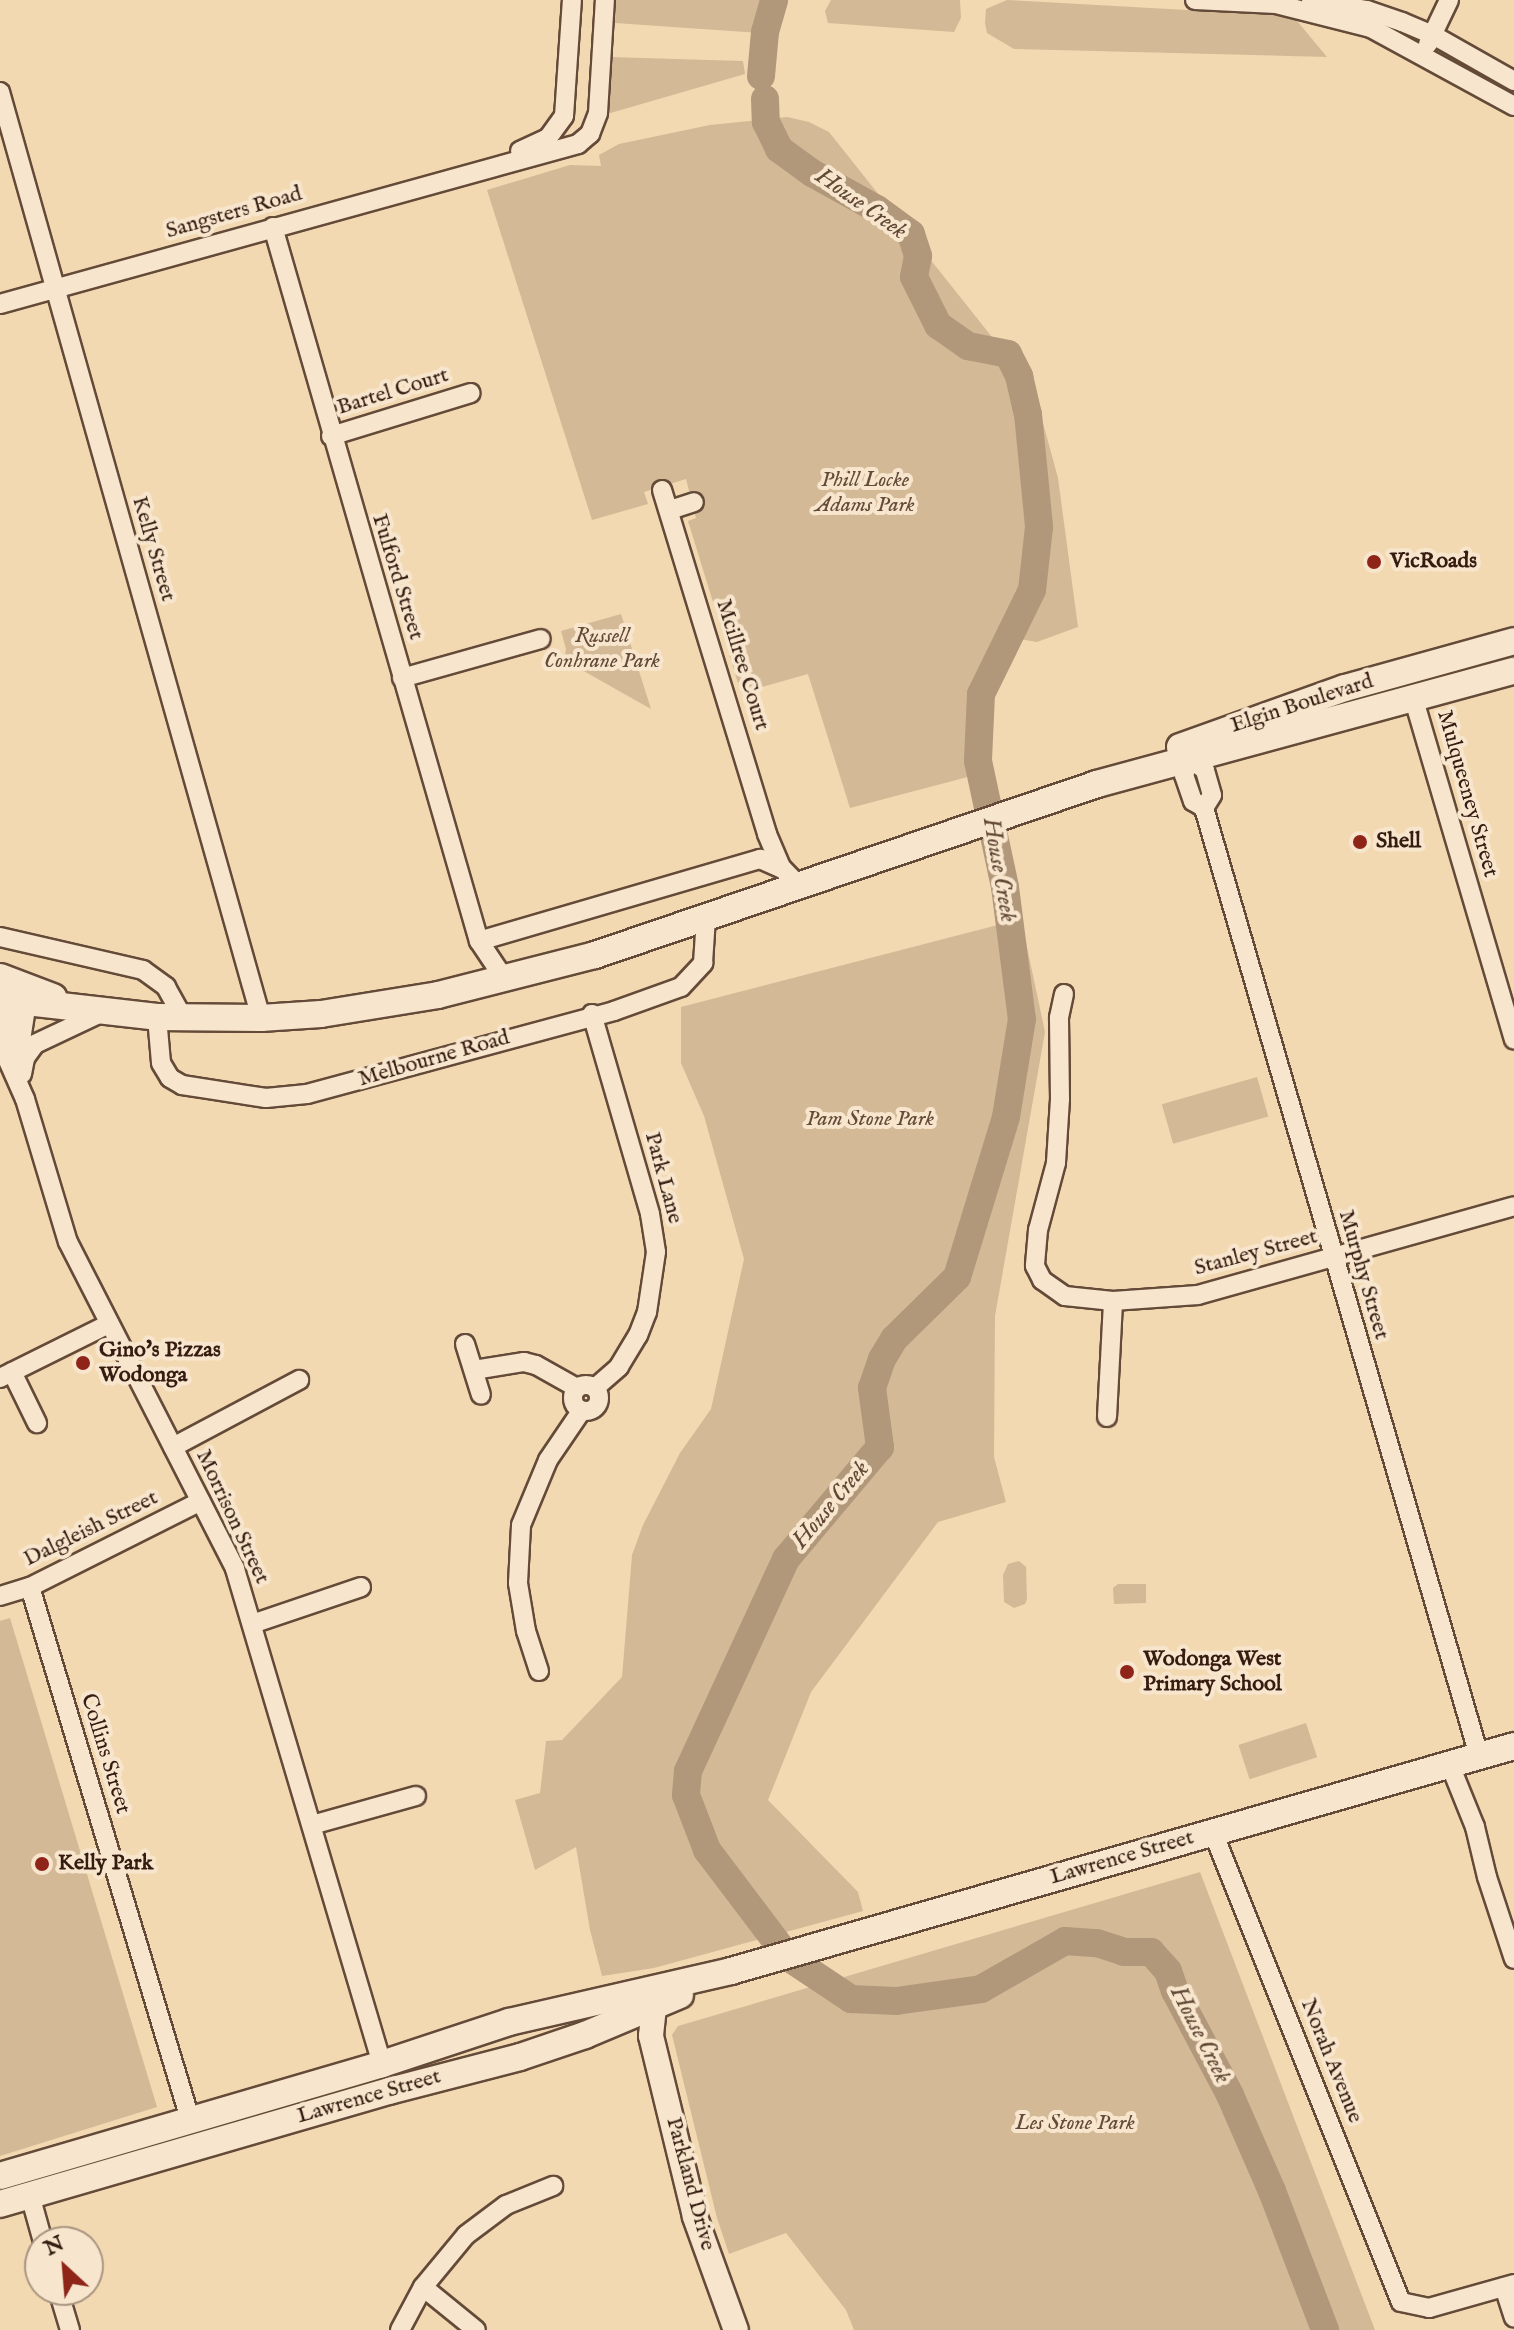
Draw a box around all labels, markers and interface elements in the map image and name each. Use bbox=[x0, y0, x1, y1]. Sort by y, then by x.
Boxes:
water label: House Creek bbox=[810, 162, 912, 246]
street label: Sangsters Road bbox=[163, 181, 305, 245]
street label: Bartel Court bbox=[334, 363, 452, 421]
park label: Phill Locke Adams Park bbox=[815, 467, 915, 518]
street label: Kelly Street bbox=[125, 493, 181, 605]
street label: Fulford Street bbox=[365, 511, 429, 643]
place label: VicRoads bbox=[1390, 549, 1477, 575]
marker: VicRoads bbox=[1365, 553, 1383, 571]
street label: Mcillree Court bbox=[710, 596, 774, 734]
park label: Russell Conhrane Park bbox=[544, 623, 660, 674]
street label: Elgin Boulevard bbox=[1227, 669, 1377, 739]
street label: Mulqueeney Street bbox=[1431, 708, 1503, 880]
water label: House Creek bbox=[976, 816, 1022, 924]
place label: Shell bbox=[1376, 829, 1421, 855]
marker: Shell bbox=[1351, 833, 1369, 851]
street label: Melbourne Road bbox=[355, 1025, 513, 1093]
park label: Pam Stone Park bbox=[806, 1107, 934, 1133]
street label: Park Lane bbox=[638, 1129, 688, 1227]
street label: Murphy Street bbox=[1332, 1207, 1394, 1343]
street label: Stanley Street bbox=[1192, 1224, 1320, 1282]
place label: Gino's Pizzas Wodonga bbox=[99, 1337, 221, 1388]
marker: Gino's Pizzas Wodonga bbox=[74, 1354, 92, 1372]
street label: Morrison Street bbox=[189, 1446, 275, 1588]
water label: House Creek bbox=[786, 1455, 876, 1555]
street label: Dalgleish Street bbox=[20, 1485, 162, 1573]
place label: Wodonga West Primary School bbox=[1143, 1646, 1282, 1698]
marker: Wodonga West Primary School bbox=[1118, 1663, 1136, 1681]
street label: Collins Street bbox=[74, 1691, 136, 1817]
street label: Lawrence Street bbox=[1047, 1825, 1197, 1891]
place label: Kelly Park bbox=[58, 1851, 153, 1877]
marker: Kelly Park bbox=[33, 1855, 51, 1873]
water label: House Creek bbox=[1163, 1982, 1237, 2088]
street label: Norah Avenue bbox=[1294, 1995, 1368, 2127]
street label: Lawrence Street bbox=[294, 2064, 444, 2130]
park label: Les Stone Park bbox=[1015, 2111, 1135, 2137]
street label: Parkland Drive bbox=[660, 2114, 720, 2254]
north arrow bbox=[24, 2226, 104, 2306]
text: N bbox=[40, 2229, 69, 2263]

